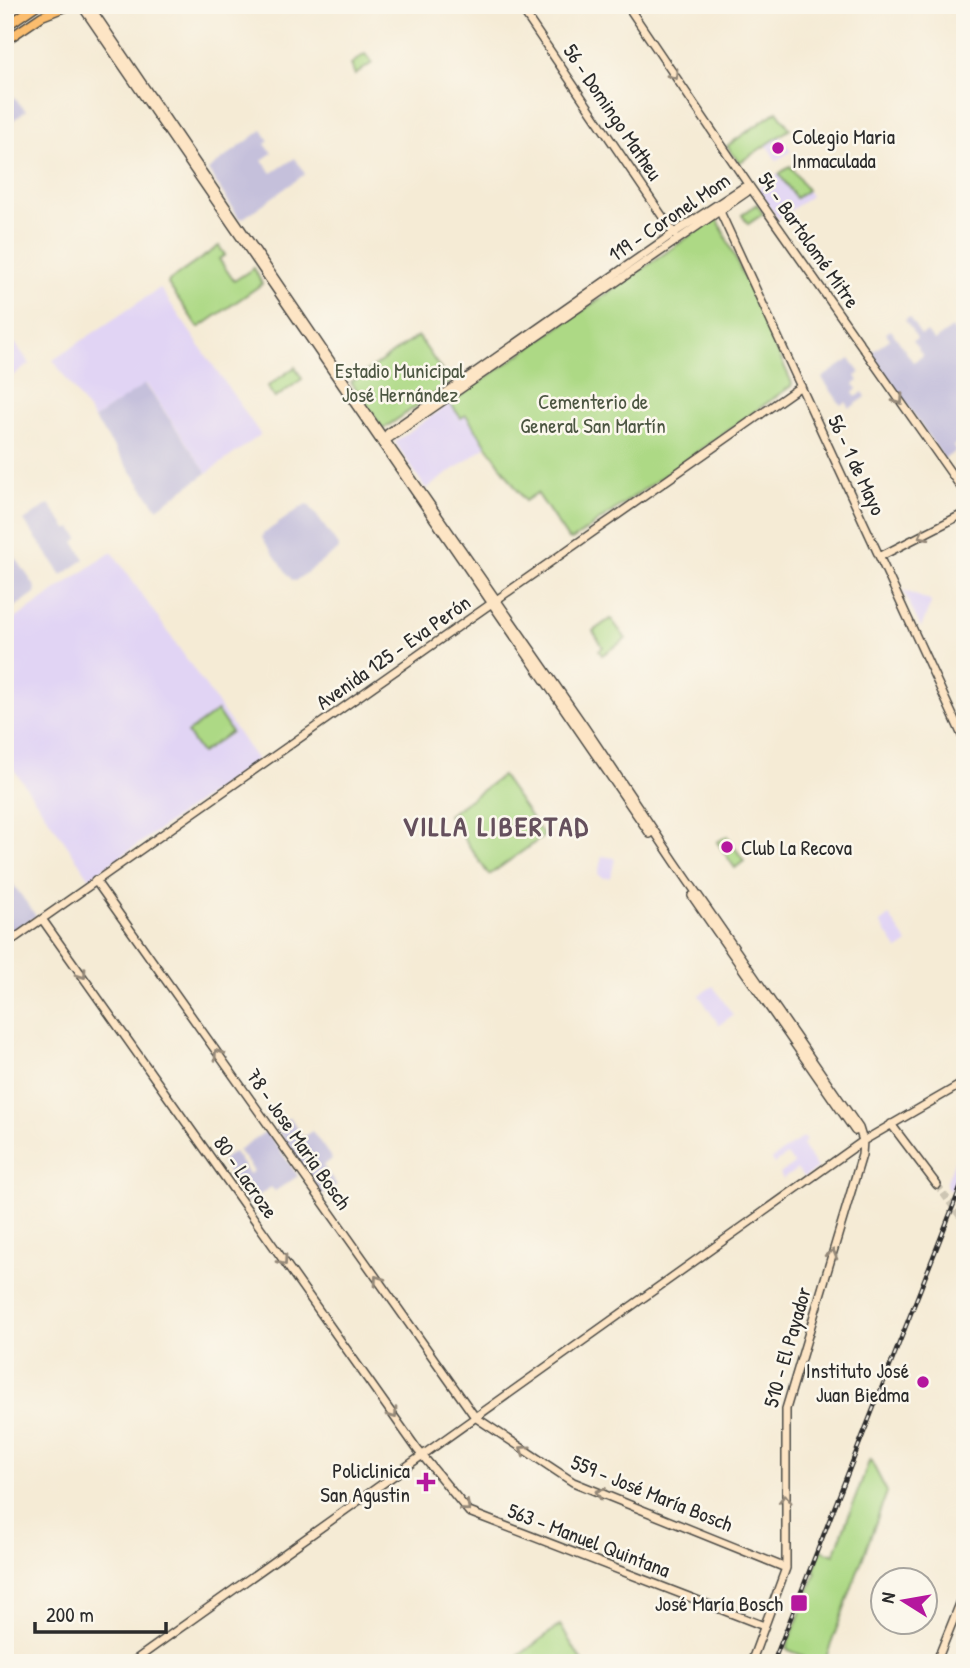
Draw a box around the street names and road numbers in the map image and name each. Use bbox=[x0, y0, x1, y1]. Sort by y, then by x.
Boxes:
street label: 56 - Domingo Matheu bbox=[557, 38, 670, 186]
street label: 119 - Coronel Mom bbox=[602, 166, 736, 268]
street label: 54 - Bartolomé Mitre bbox=[751, 166, 867, 314]
street label: 56 - 1 de Mayo bbox=[821, 410, 893, 520]
street label: Avenida 125 - Eva Perón bbox=[310, 588, 476, 716]
street label: 78 - Jose Maria Bosch bbox=[240, 1063, 359, 1215]
street label: 80 - Lacroze bbox=[207, 1130, 285, 1224]
street label: 510 - El Payador bbox=[756, 1283, 818, 1411]
street label: 559 - José María Bosch bbox=[567, 1447, 737, 1539]
street label: 563 - Manuel Quintana bbox=[504, 1496, 674, 1584]

